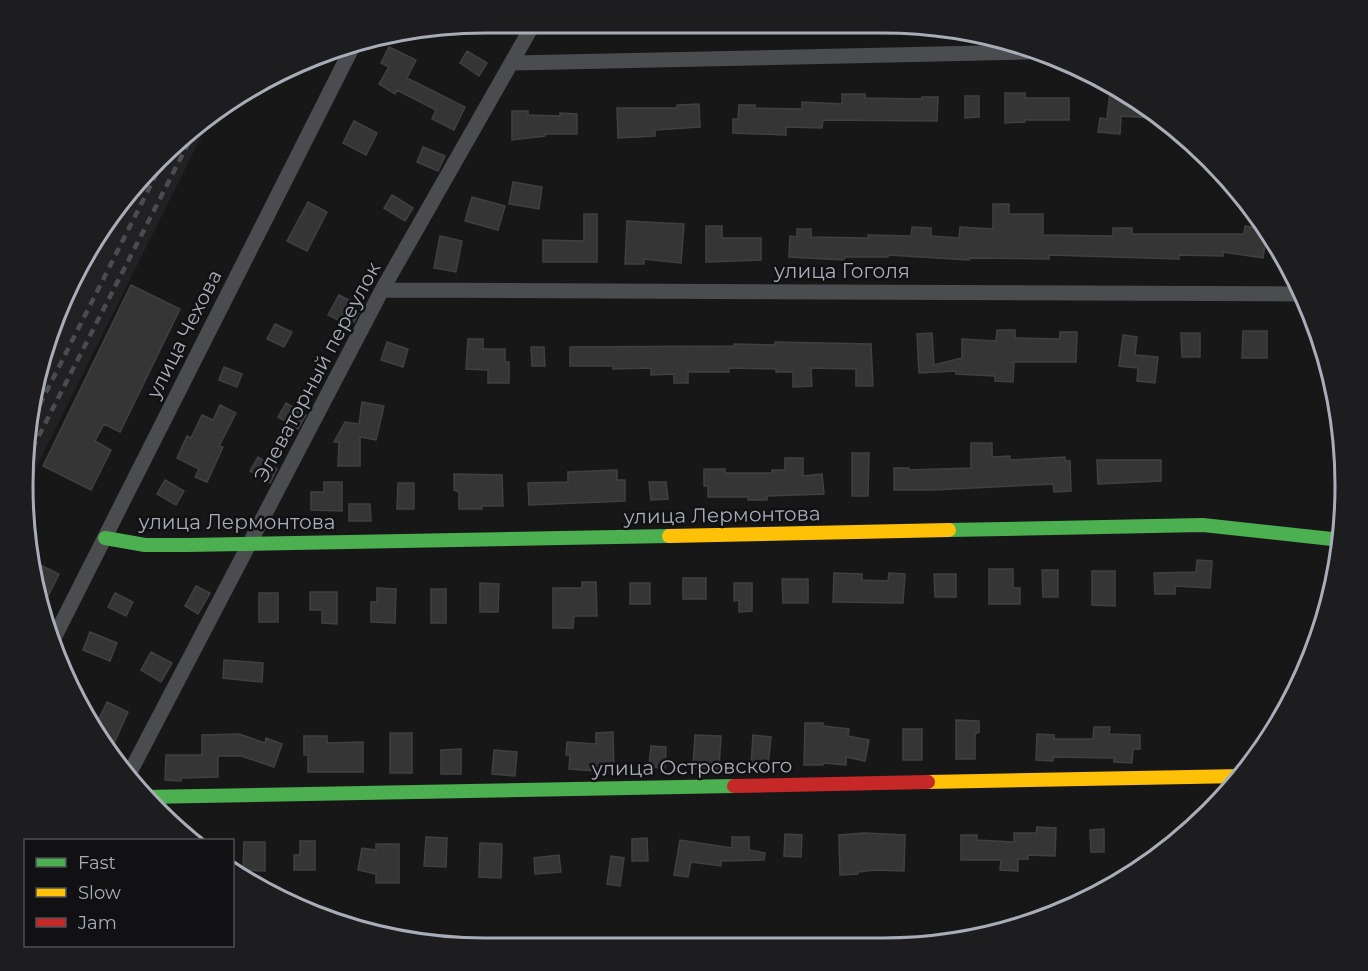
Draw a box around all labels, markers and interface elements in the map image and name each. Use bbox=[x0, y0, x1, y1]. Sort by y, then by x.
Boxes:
street label: Элеваторный переулок bbox=[249, 258, 385, 486]
street label: улица Гоголя bbox=[773, 259, 910, 283]
street label: улица Чехова bbox=[141, 266, 227, 403]
street label: улица Лермонтова bbox=[622, 501, 821, 529]
street label: улица Лермонтова bbox=[137, 510, 336, 534]
street label: улица Островского bbox=[590, 753, 793, 781]
legend bbox=[24, 839, 234, 947]
text: Fast bbox=[78, 852, 116, 874]
text: Slow bbox=[78, 882, 121, 904]
text: Jam bbox=[77, 912, 117, 934]

